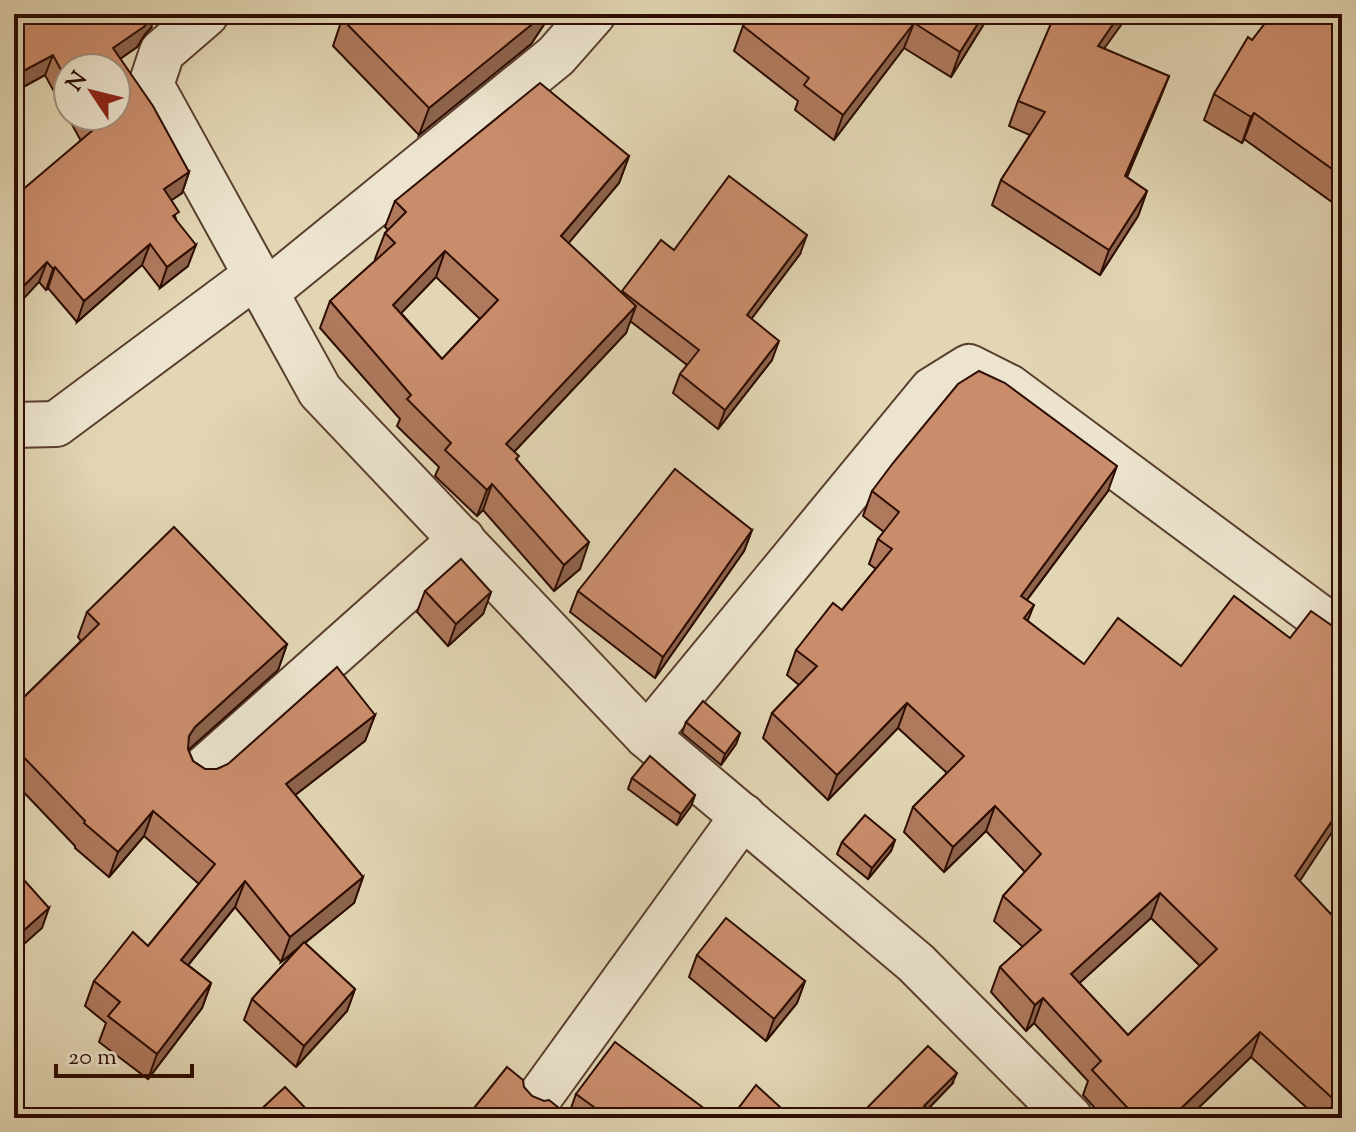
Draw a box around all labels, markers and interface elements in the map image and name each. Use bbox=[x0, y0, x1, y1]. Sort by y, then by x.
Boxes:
north arrow bbox=[52, 52, 132, 132]
text: N bbox=[60, 66, 96, 99]
scale bar bbox=[56, 1028, 192, 1078]
text: 20 m bbox=[68, 1041, 117, 1075]

